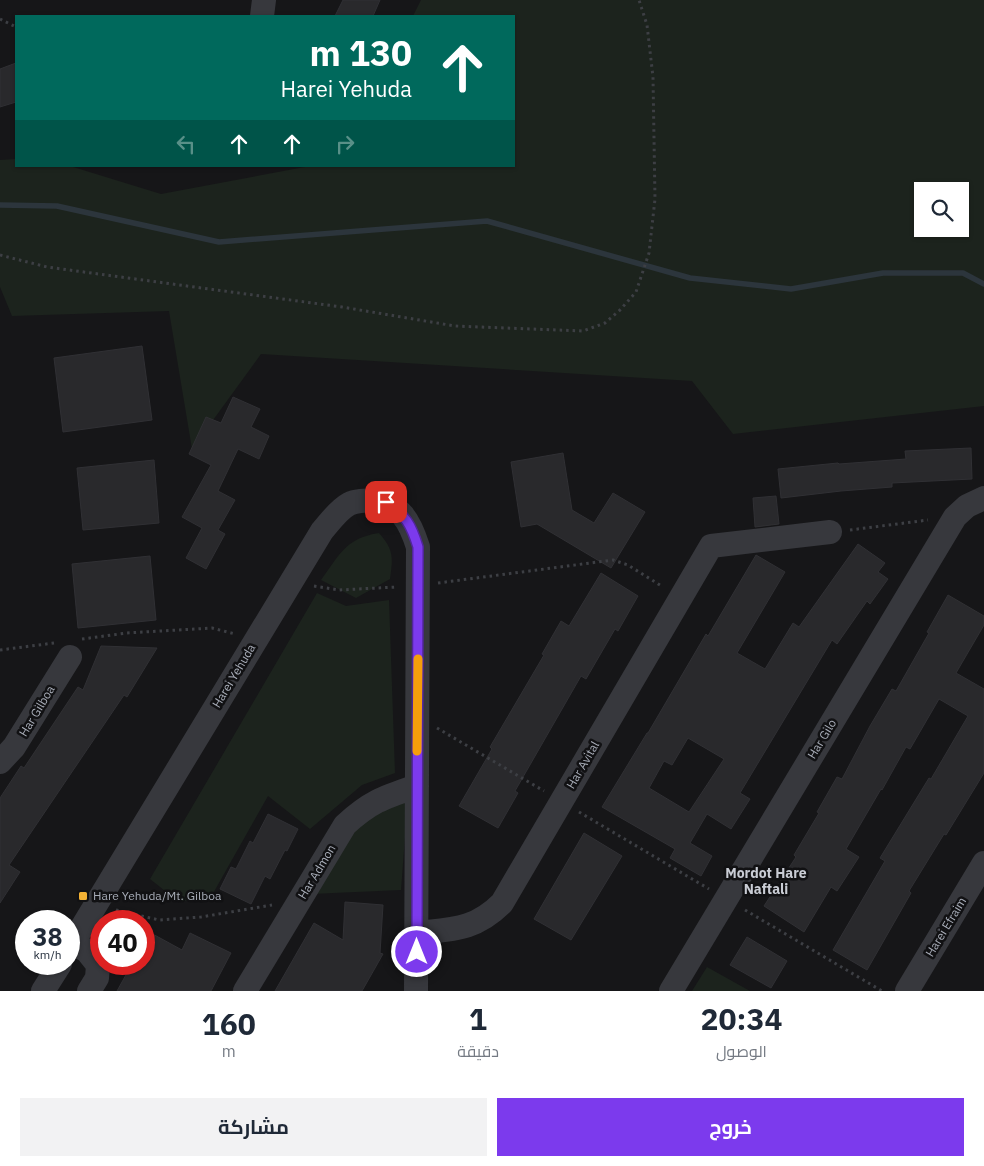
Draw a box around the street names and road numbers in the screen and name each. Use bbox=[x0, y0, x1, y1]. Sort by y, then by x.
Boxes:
street label: Harei Yehuda bbox=[209, 641, 259, 710]
street label: Har Gilboa bbox=[16, 682, 58, 739]
street label: Har Gilo bbox=[804, 716, 839, 761]
street label: Har Avital bbox=[563, 738, 602, 791]
street label: Har Admon bbox=[294, 842, 339, 902]
street label: Harei Efraim bbox=[922, 894, 969, 959]

